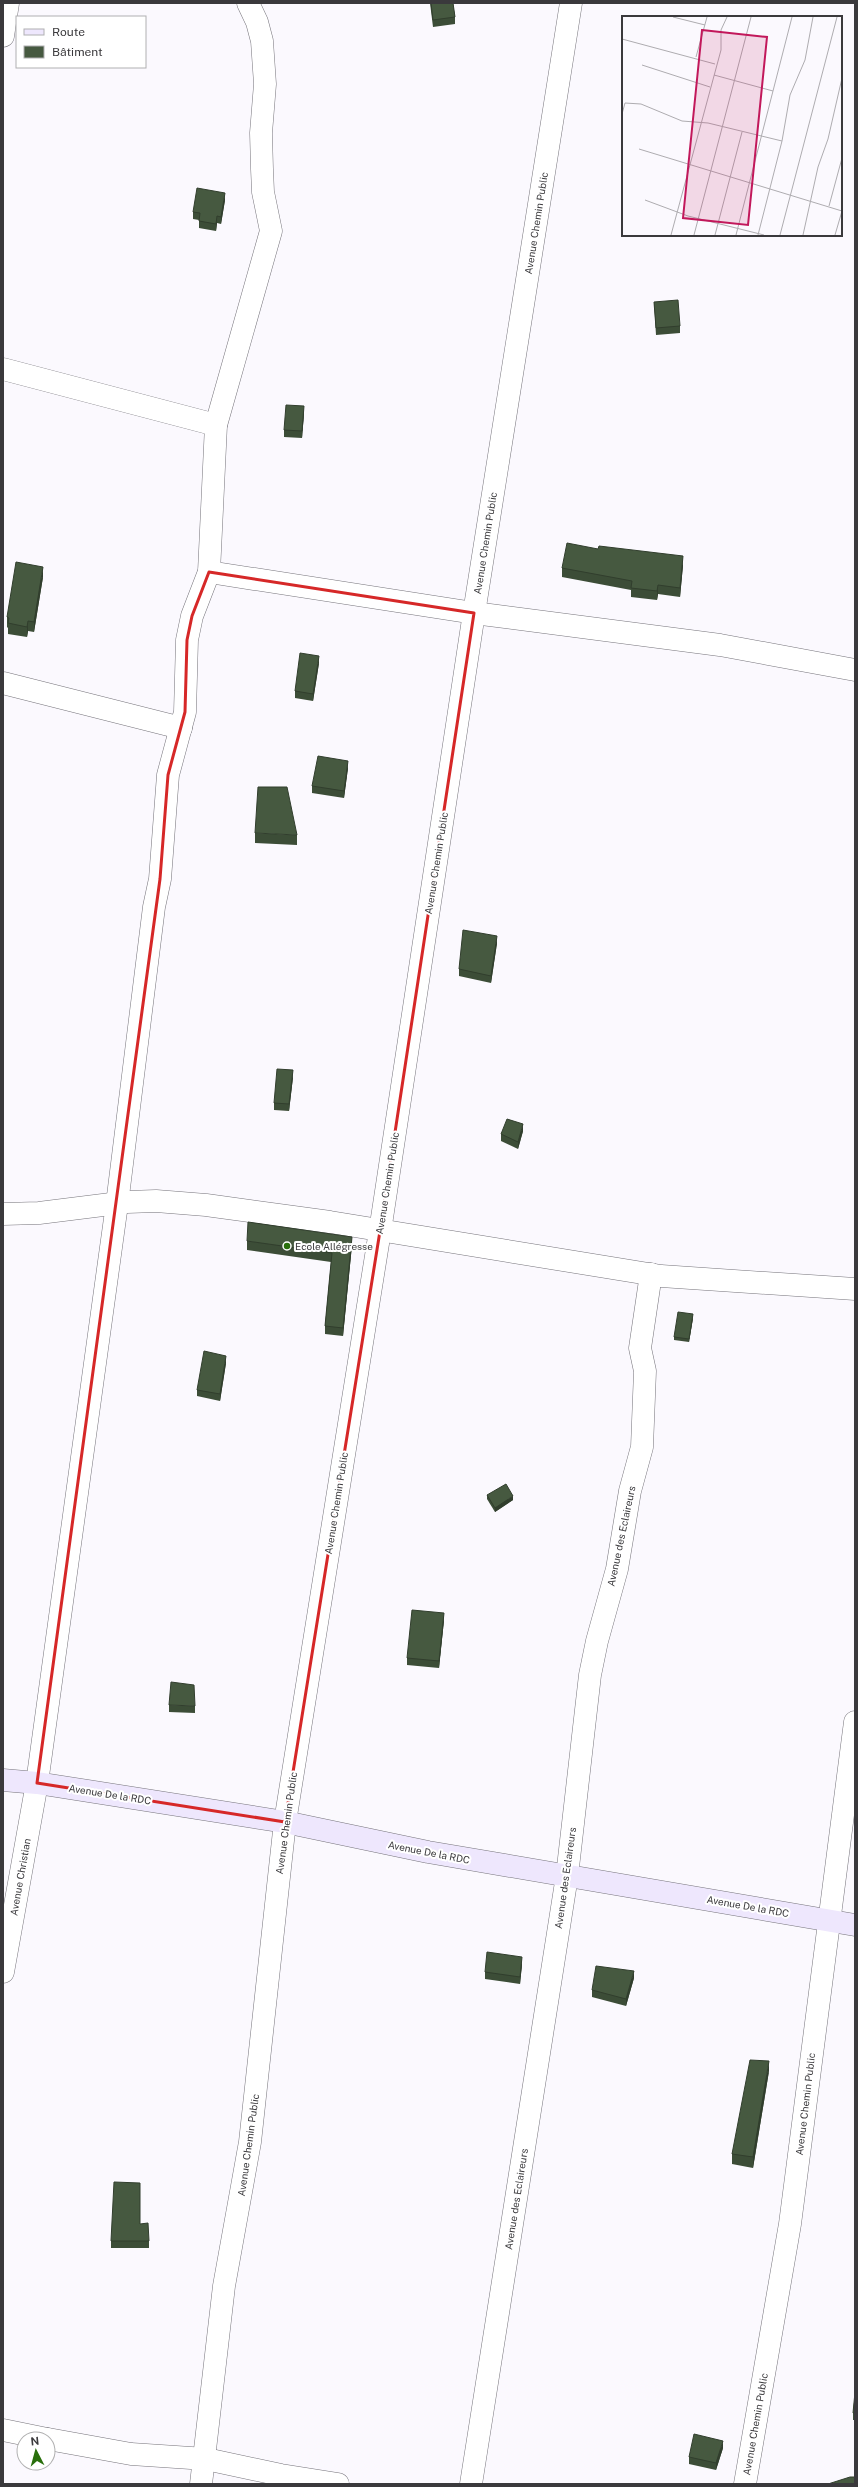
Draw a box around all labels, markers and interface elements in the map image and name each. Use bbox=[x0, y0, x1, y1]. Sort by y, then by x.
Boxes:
legend bbox=[16, 16, 146, 68]
inset map bbox=[622, 16, 842, 236]
text: Route bbox=[52, 25, 85, 39]
text: Bâtiment bbox=[52, 45, 103, 59]
street label: Avenue Chemin Public bbox=[522, 171, 550, 275]
street label: Avenue Chemin Public bbox=[471, 491, 499, 595]
street label: Avenue Chemin Public bbox=[422, 811, 450, 915]
street label: Avenue Chemin Public bbox=[373, 1131, 401, 1235]
place label: Ecole Allégresse bbox=[295, 1240, 373, 1252]
marker: Ecole Allégresse bbox=[282, 1241, 292, 1251]
street label: Avenue Chemin Public bbox=[322, 1451, 350, 1555]
street label: Avenue des Eclaireurs bbox=[604, 1485, 638, 1587]
street label: Avenue Chemin Public bbox=[273, 1771, 299, 1875]
street label: Avenue De la RDC bbox=[68, 1782, 152, 1806]
street label: Avenue des Eclaireurs bbox=[552, 1826, 578, 1930]
street label: Avenue Christian bbox=[7, 1837, 33, 1917]
street label: Avenue De la RDC bbox=[387, 1838, 471, 1866]
street label: Avenue De la RDC bbox=[706, 1893, 790, 1919]
street label: Avenue Chemin Public bbox=[793, 2052, 817, 2156]
street label: Avenue Chemin Public bbox=[235, 2093, 261, 2197]
street label: Avenue des Eclaireurs bbox=[502, 2147, 530, 2251]
street label: Avenue Chemin Public bbox=[740, 2372, 770, 2476]
north arrow bbox=[16, 2431, 56, 2471]
text: N bbox=[30, 2435, 40, 2447]

